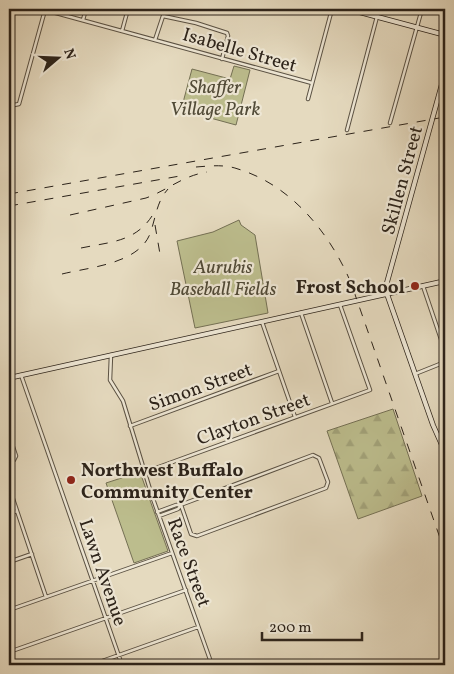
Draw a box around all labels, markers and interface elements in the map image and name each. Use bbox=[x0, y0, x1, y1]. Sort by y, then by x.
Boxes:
street label: Isabelle Street bbox=[179, 22, 300, 80]
north arrow bbox=[32, 32, 82, 82]
text: N bbox=[58, 46, 80, 62]
park label: Shaffer Village Park bbox=[170, 75, 260, 123]
street label: Skillen Street bbox=[376, 123, 430, 238]
park label: Aurubis Baseball Fields bbox=[170, 255, 276, 303]
place label: Frost School bbox=[296, 275, 405, 301]
marker: Frost School bbox=[409, 280, 421, 292]
street label: Simon Street bbox=[145, 357, 256, 419]
street label: Clayton Street bbox=[193, 387, 314, 452]
place label: Northwest Buffalo Community Center bbox=[81, 458, 253, 506]
marker: Northwest Buffalo Community Center bbox=[65, 474, 77, 486]
street label: Race Street bbox=[160, 514, 216, 611]
street label: Lawn Avenue bbox=[72, 516, 133, 630]
scale bar bbox=[262, 609, 362, 641]
text: 200 m bbox=[269, 618, 312, 639]

